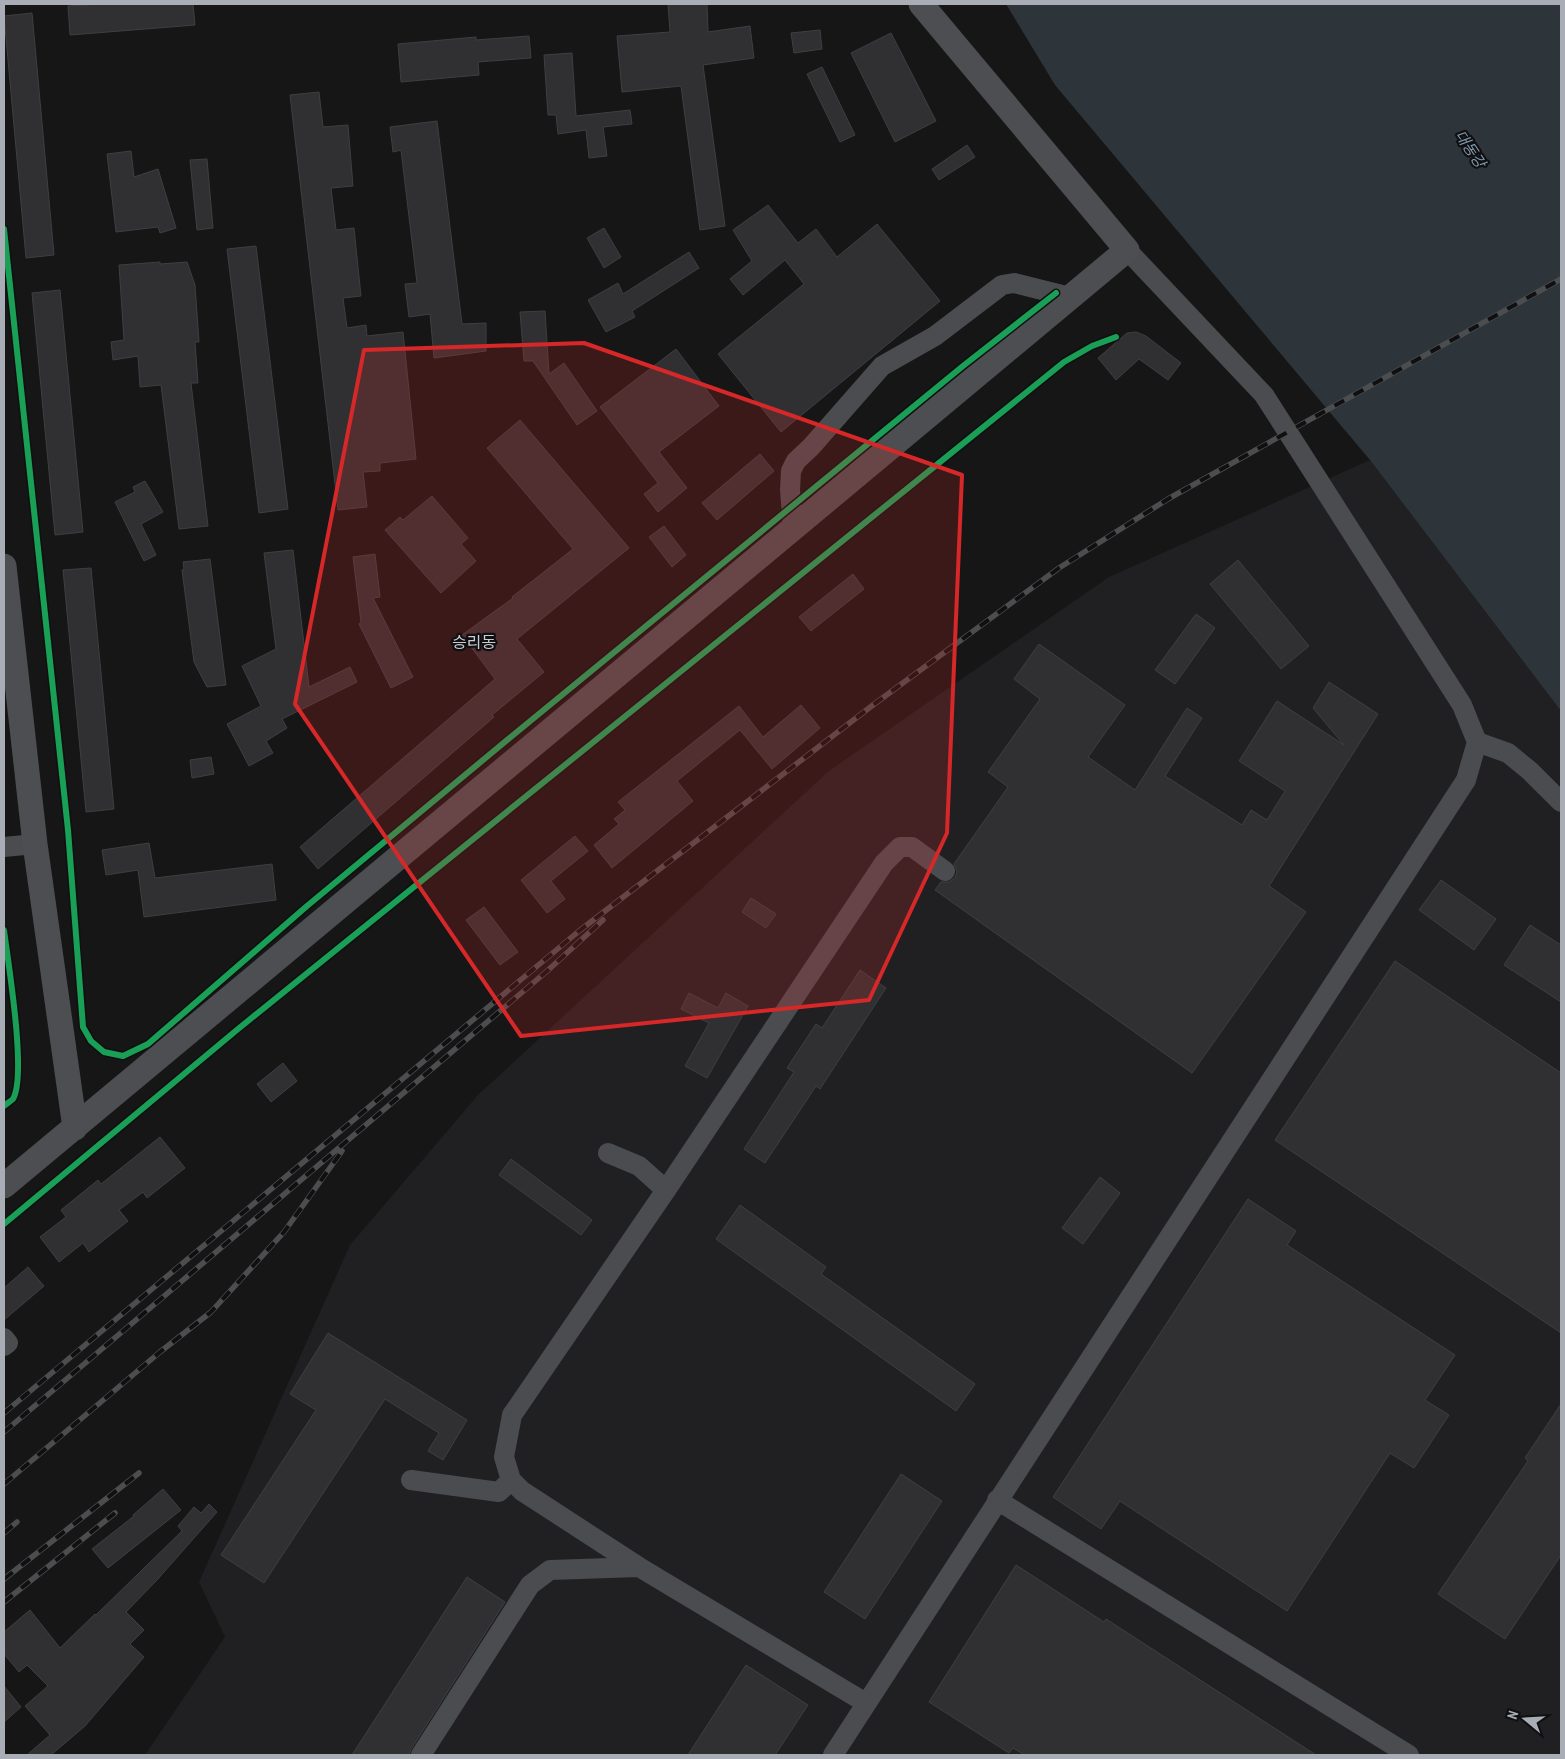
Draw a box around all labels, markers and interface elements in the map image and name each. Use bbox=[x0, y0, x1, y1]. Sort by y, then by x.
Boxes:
water label: 대동강 bbox=[1451, 126, 1491, 173]
district label: 승리동 bbox=[452, 632, 496, 652]
north arrow bbox=[1500, 1694, 1550, 1744]
text: N bbox=[1503, 1709, 1522, 1721]

